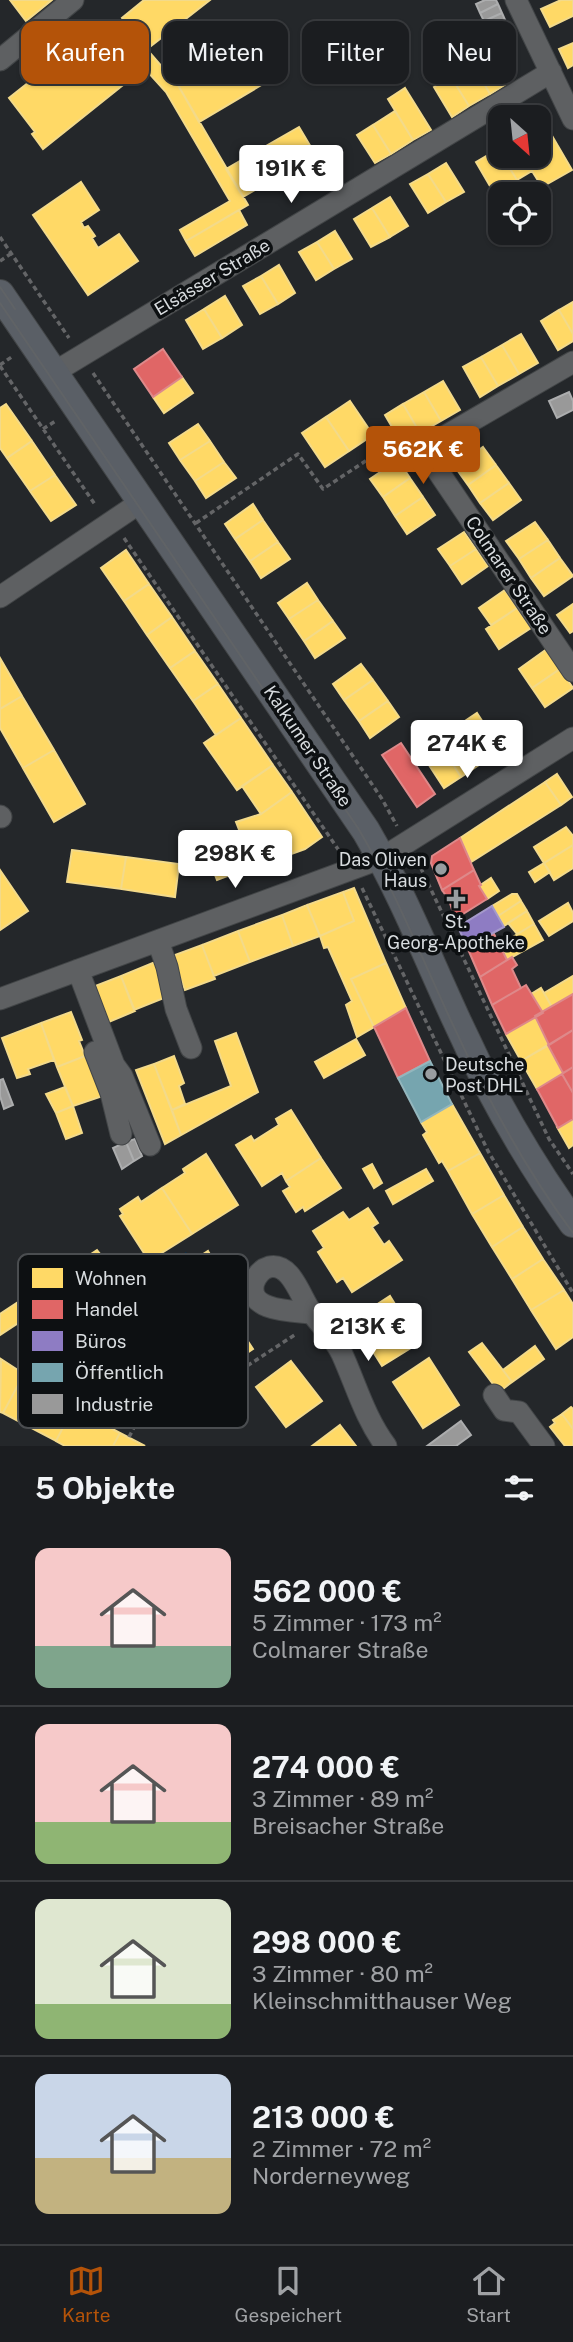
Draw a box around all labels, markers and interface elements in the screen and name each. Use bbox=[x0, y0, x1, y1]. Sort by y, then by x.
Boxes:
chip: Kaufen bbox=[21, 21, 149, 84]
chip: Mieten bbox=[163, 21, 288, 84]
chip: Filter bbox=[302, 21, 409, 84]
chip: Neu bbox=[423, 21, 516, 84]
north arrow bbox=[488, 105, 551, 168]
map controls bbox=[488, 105, 551, 245]
pin: 191K € bbox=[234, 146, 348, 205]
text: 191K € bbox=[255, 154, 327, 181]
button: locate bbox=[488, 182, 551, 245]
street label: Elsässer Straße bbox=[150, 234, 274, 320]
pin: 562K € bbox=[366, 426, 480, 486]
text: 562K € bbox=[382, 435, 464, 462]
street label: Colmarer Straße bbox=[462, 512, 556, 638]
street label: Kalkumer Straße bbox=[260, 682, 356, 810]
pin: 274K € bbox=[410, 720, 524, 780]
text: 274K € bbox=[427, 729, 507, 756]
pin: 298K € bbox=[178, 830, 292, 890]
text: 298K € bbox=[194, 839, 276, 866]
place label: Das Oliven Haus bbox=[339, 849, 427, 891]
marker: Das Oliven Haus bbox=[433, 861, 449, 877]
marker: St. Georg-Apotheke bbox=[448, 891, 464, 907]
place label: St. Georg-Apotheke bbox=[387, 911, 525, 953]
place label: Deutsche Post DHL bbox=[445, 1054, 524, 1096]
marker: Deutsche Post DHL bbox=[423, 1066, 439, 1082]
legend bbox=[18, 1254, 248, 1428]
text: Wohnen bbox=[75, 1267, 147, 1289]
text: Handel bbox=[75, 1298, 139, 1320]
pin: 213K € bbox=[311, 1304, 425, 1363]
text: 213K € bbox=[330, 1312, 406, 1339]
text: Büros bbox=[75, 1330, 126, 1352]
text: Öffentlich bbox=[75, 1361, 164, 1383]
text: Industrie bbox=[75, 1393, 153, 1415]
icon: filters bbox=[500, 1469, 538, 1507]
text: 5 Objekte bbox=[35, 1470, 175, 1506]
text: 562 000 € bbox=[252, 1573, 402, 1609]
icon: home bbox=[91, 1576, 175, 1660]
text: 5 Zimmer · 173 m² bbox=[252, 1609, 442, 1636]
text: Colmarer Straße bbox=[252, 1636, 428, 1663]
text: 274 000 € bbox=[252, 1749, 400, 1785]
icon: home bbox=[91, 1752, 175, 1836]
text: 3 Zimmer · 89 m² bbox=[252, 1785, 433, 1812]
text: Breisacher Straße bbox=[252, 1812, 444, 1839]
text: 298 000 € bbox=[252, 1924, 402, 1960]
icon: home bbox=[91, 1927, 175, 2011]
text: 3 Zimmer · 80 m² bbox=[252, 1960, 433, 1987]
text: Kleinschmitthauser Weg bbox=[252, 1987, 512, 2014]
text: 213 000 € bbox=[252, 2099, 395, 2135]
icon: home bbox=[91, 2102, 175, 2186]
text: 2 Zimmer · 72 m² bbox=[252, 2135, 431, 2162]
text: Norderneyweg bbox=[252, 2162, 410, 2189]
tab: Karte bbox=[62, 2262, 110, 2326]
tab: Gespeichert bbox=[235, 2262, 342, 2326]
tab: Start bbox=[466, 2262, 511, 2326]

